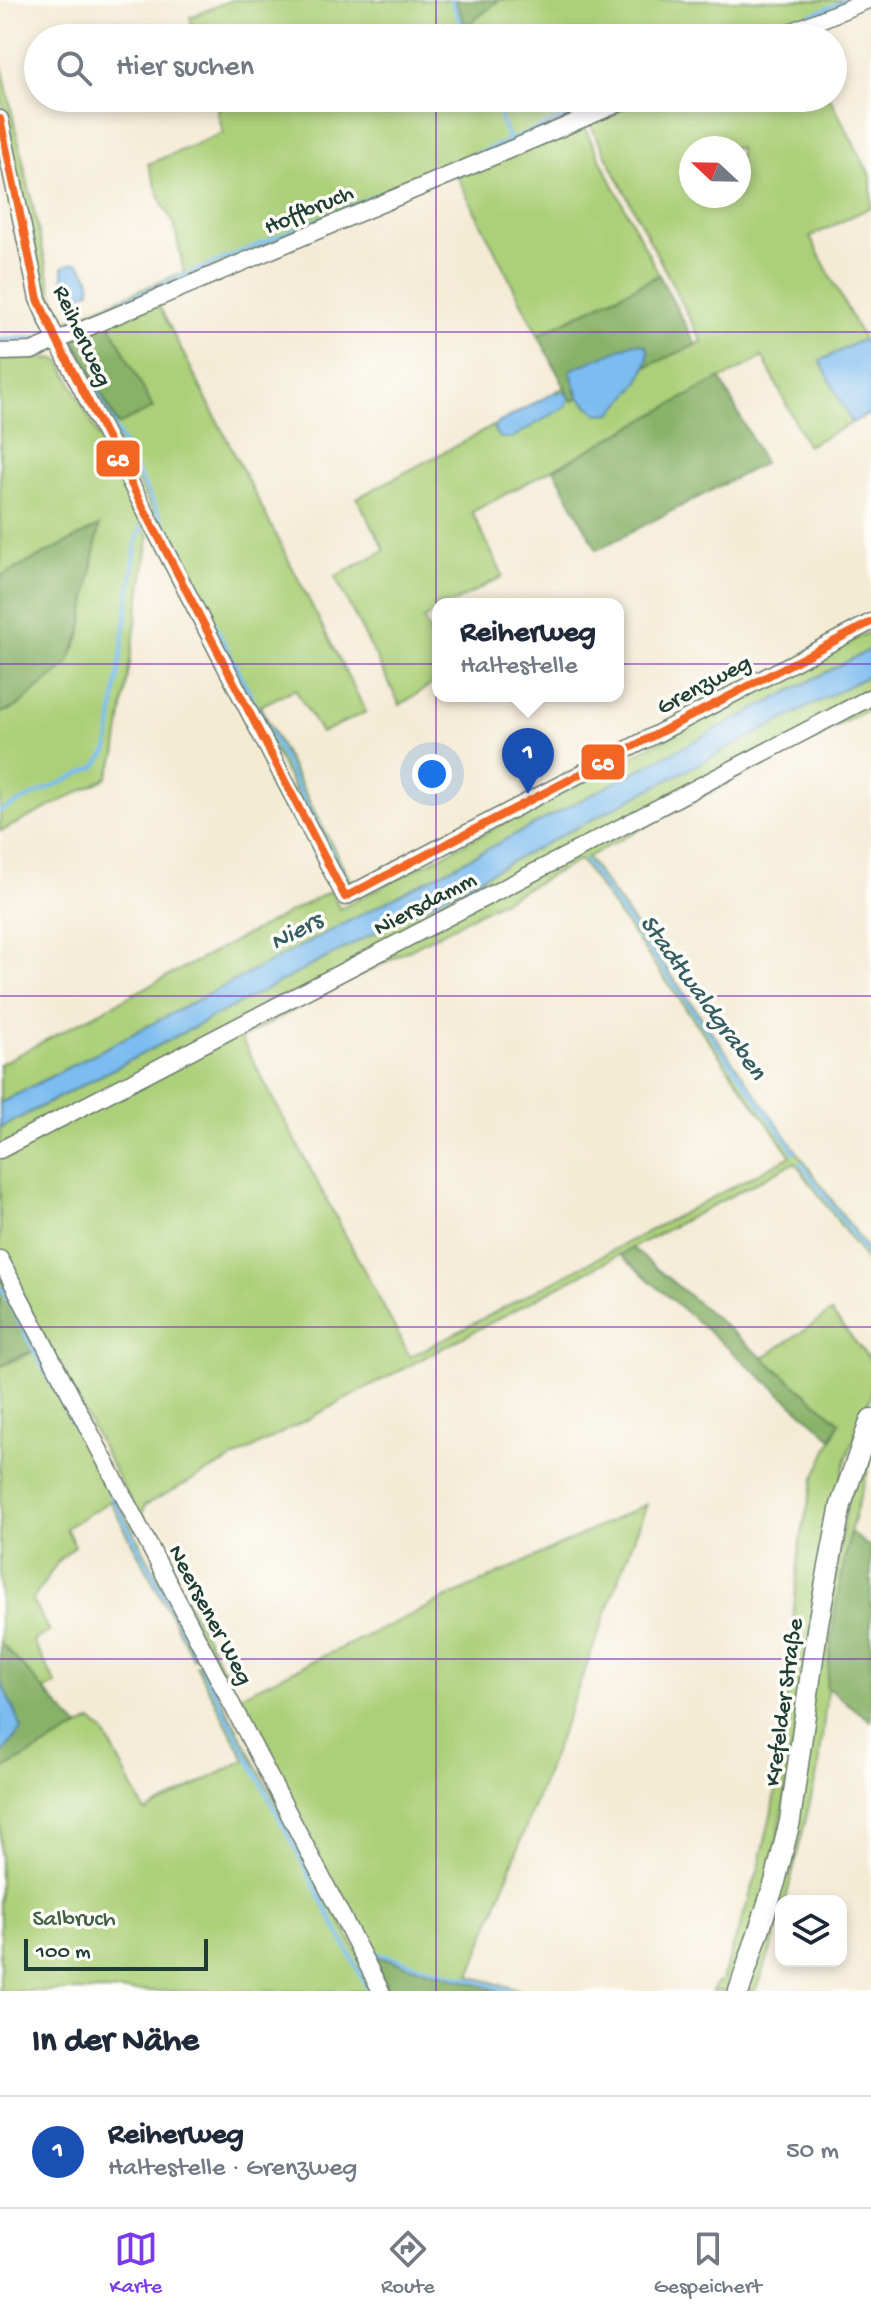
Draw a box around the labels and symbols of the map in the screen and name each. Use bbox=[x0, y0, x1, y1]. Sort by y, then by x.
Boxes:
north arrow bbox=[679, 136, 751, 208]
street label: Hoffbruch bbox=[260, 179, 359, 243]
street label: Reiherweg bbox=[45, 281, 117, 392]
line badge: 68 bbox=[95, 439, 141, 478]
text: 68 bbox=[106, 449, 130, 475]
street label: Grenzweg bbox=[653, 649, 757, 723]
pin: 1 bbox=[502, 728, 554, 794]
line badge: 68 bbox=[580, 743, 626, 781]
text: 68 bbox=[591, 753, 615, 779]
your location bbox=[412, 754, 452, 794]
street label: Niersdamm bbox=[369, 866, 482, 944]
water label: Niers bbox=[266, 905, 331, 960]
water label: Stadtwaldgraben bbox=[631, 910, 772, 1088]
street label: Neersener Weg bbox=[160, 1541, 258, 1691]
street label: Krefelder Straße bbox=[759, 1616, 812, 1788]
park label: Salbruch bbox=[32, 1906, 116, 1935]
scale bar bbox=[24, 1935, 208, 1971]

